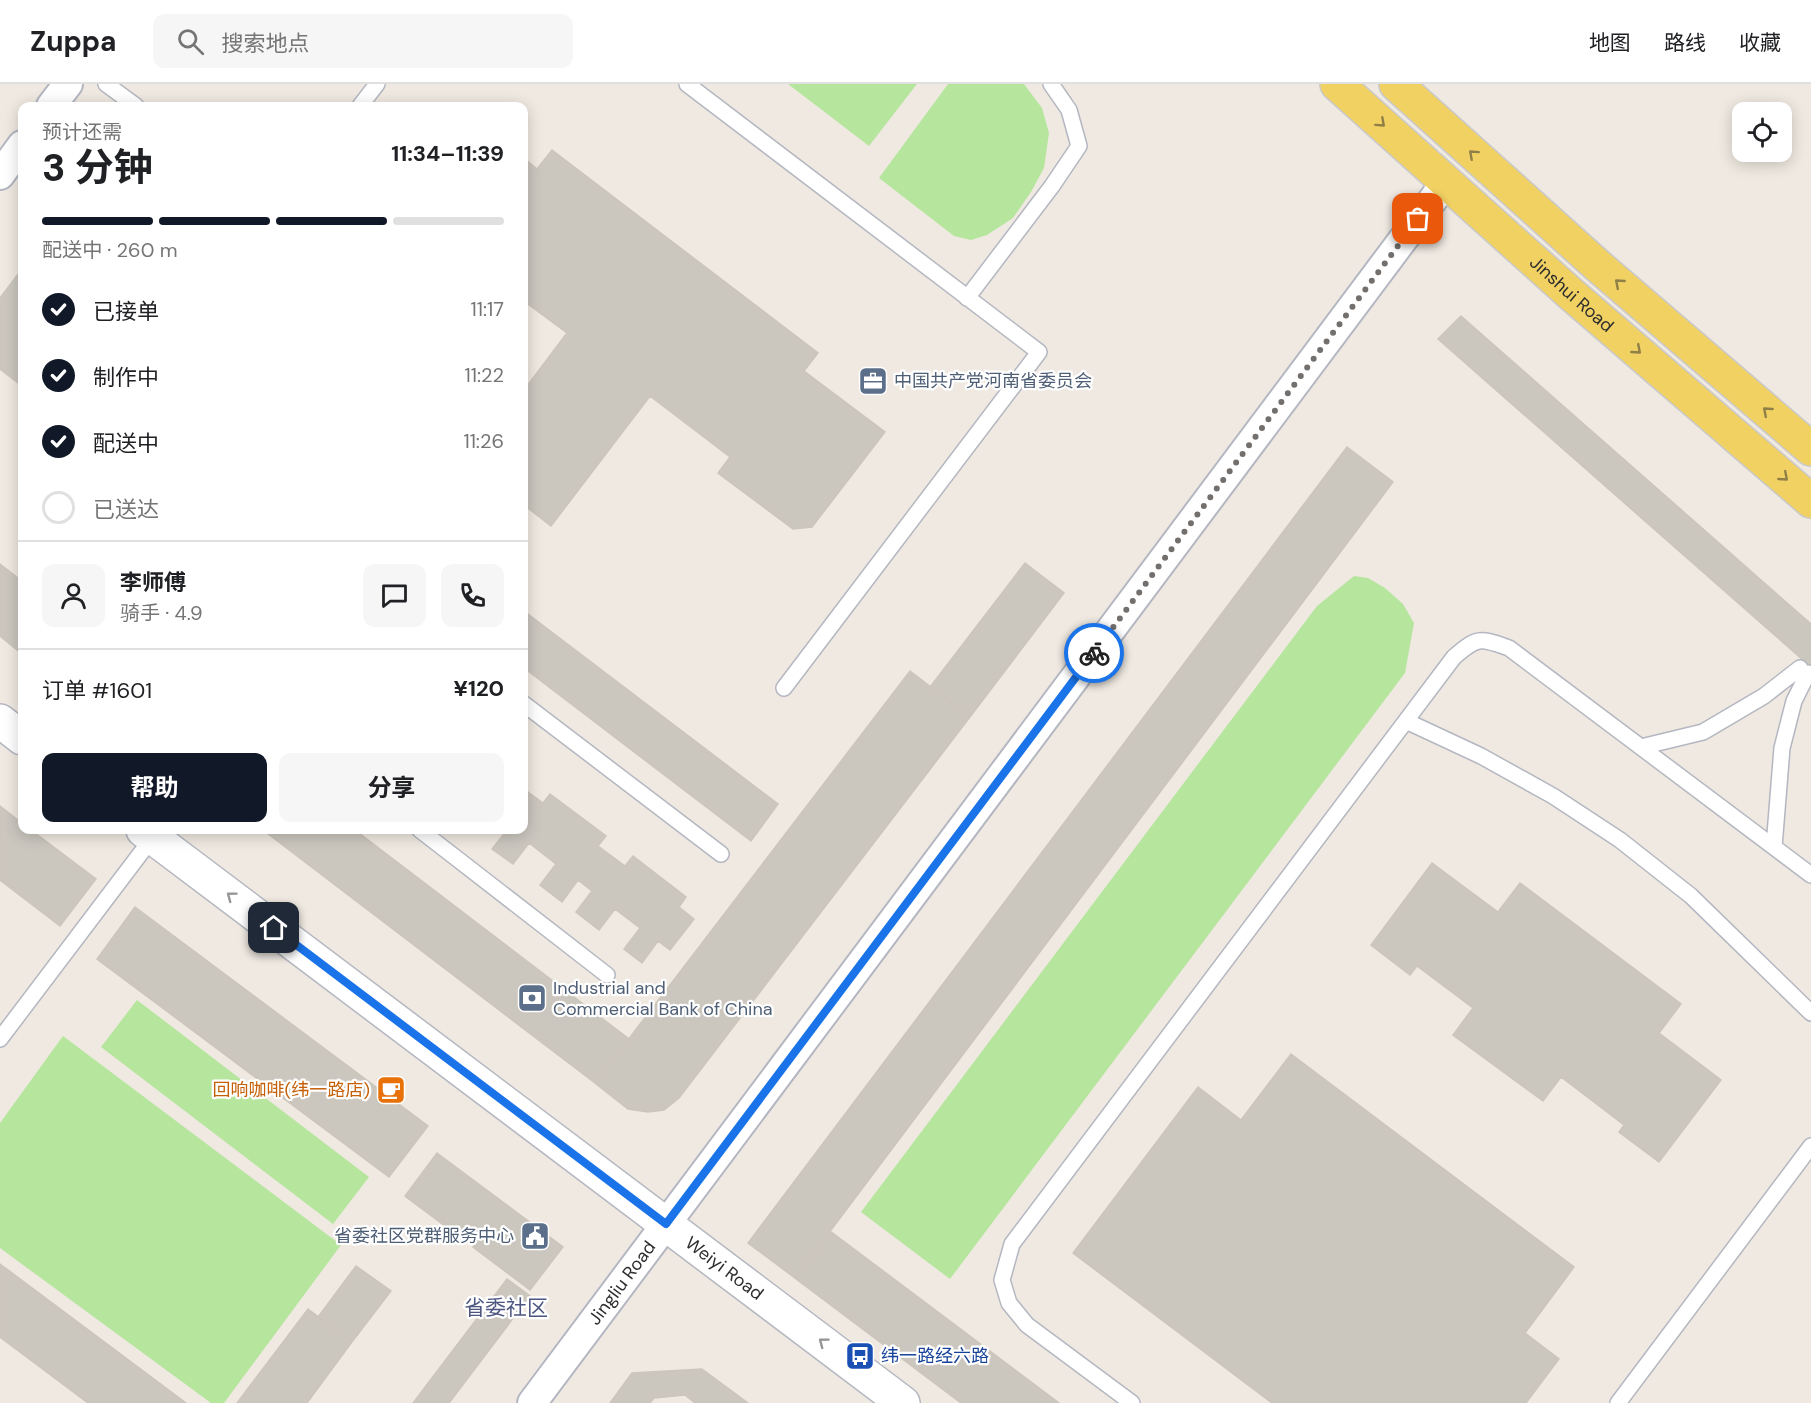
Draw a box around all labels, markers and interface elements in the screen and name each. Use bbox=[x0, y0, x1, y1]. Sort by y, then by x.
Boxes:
search box bbox=[153, 14, 573, 68]
text: Zuppa bbox=[30, 23, 117, 60]
icon: search bbox=[174, 25, 207, 58]
text: 搜索地点 bbox=[222, 29, 310, 58]
text: 地图 bbox=[1589, 29, 1631, 57]
text: 路线 bbox=[1664, 29, 1706, 57]
text: 收藏 bbox=[1739, 29, 1781, 57]
map controls bbox=[1732, 102, 1792, 162]
button: locate bbox=[1732, 102, 1792, 162]
one-way arrow bbox=[1374, 116, 1385, 127]
text: 预计还需 bbox=[42, 119, 122, 145]
text: 11:34–11:39 bbox=[391, 139, 504, 168]
text: 3 分钟 bbox=[42, 142, 153, 193]
one-way arrow bbox=[1469, 150, 1480, 161]
pin bbox=[1392, 193, 1443, 244]
icon: bag bbox=[1401, 202, 1434, 235]
text: 配送中 · 260 m bbox=[42, 237, 178, 263]
street label: Jinshui Road bbox=[1525, 251, 1619, 338]
one-way arrow bbox=[1615, 280, 1626, 291]
icon: check bbox=[42, 293, 75, 326]
text: 11:17 bbox=[471, 296, 504, 322]
text: 已接单 bbox=[93, 297, 159, 326]
one-way arrow bbox=[1630, 343, 1641, 354]
icon: check bbox=[42, 359, 75, 392]
text: 11:22 bbox=[464, 362, 504, 388]
text: 制作中 bbox=[93, 363, 159, 392]
office icon: 中国共产党河南省委员会 bbox=[857, 365, 889, 397]
place label: 中国共产党河南省委员会 bbox=[894, 369, 1092, 393]
one-way arrow bbox=[1763, 407, 1774, 418]
icon: check bbox=[42, 425, 75, 458]
text: 11:26 bbox=[463, 428, 504, 454]
text: 配送中 bbox=[93, 429, 159, 458]
one-way arrow bbox=[1777, 470, 1788, 481]
text: 已送达 bbox=[93, 495, 159, 524]
button: person bbox=[42, 564, 105, 627]
button: chat bbox=[363, 564, 426, 627]
button: phone bbox=[441, 564, 504, 627]
text: 李师傅 bbox=[120, 568, 186, 597]
text: 骑手 · 4.9 bbox=[120, 600, 203, 626]
courier bbox=[1064, 623, 1124, 683]
icon: bike bbox=[1078, 637, 1111, 670]
text: ¥120 bbox=[454, 674, 504, 703]
text: 订单 #1601 bbox=[42, 676, 152, 705]
button: 帮助 bbox=[42, 753, 267, 822]
button: 分享 bbox=[279, 753, 504, 822]
one-way arrow bbox=[227, 892, 238, 903]
pin bbox=[248, 902, 299, 953]
icon: home bbox=[257, 911, 290, 944]
place label: Industrial and Commercial Bank of China bbox=[553, 976, 773, 1021]
bank icon: Industrial and Commercial Bank of China bbox=[516, 982, 548, 1014]
cafe icon: 回响咖啡(纬一路店) bbox=[375, 1074, 407, 1106]
place label: 回响咖啡(纬一路店) bbox=[213, 1078, 370, 1102]
public building icon: 省委社区党群服务中心 bbox=[519, 1220, 551, 1252]
place label: 省委社区党群服务中心 bbox=[334, 1224, 514, 1248]
street label: Weiyi Road bbox=[680, 1231, 768, 1306]
street label: Jingliu Road bbox=[583, 1236, 661, 1330]
district label: 省委社区 bbox=[464, 1294, 548, 1322]
one-way arrow bbox=[818, 1339, 829, 1350]
bus stop icon: 纬一路经六路 bbox=[844, 1340, 876, 1372]
place label: 纬一路经六路 bbox=[881, 1344, 989, 1368]

